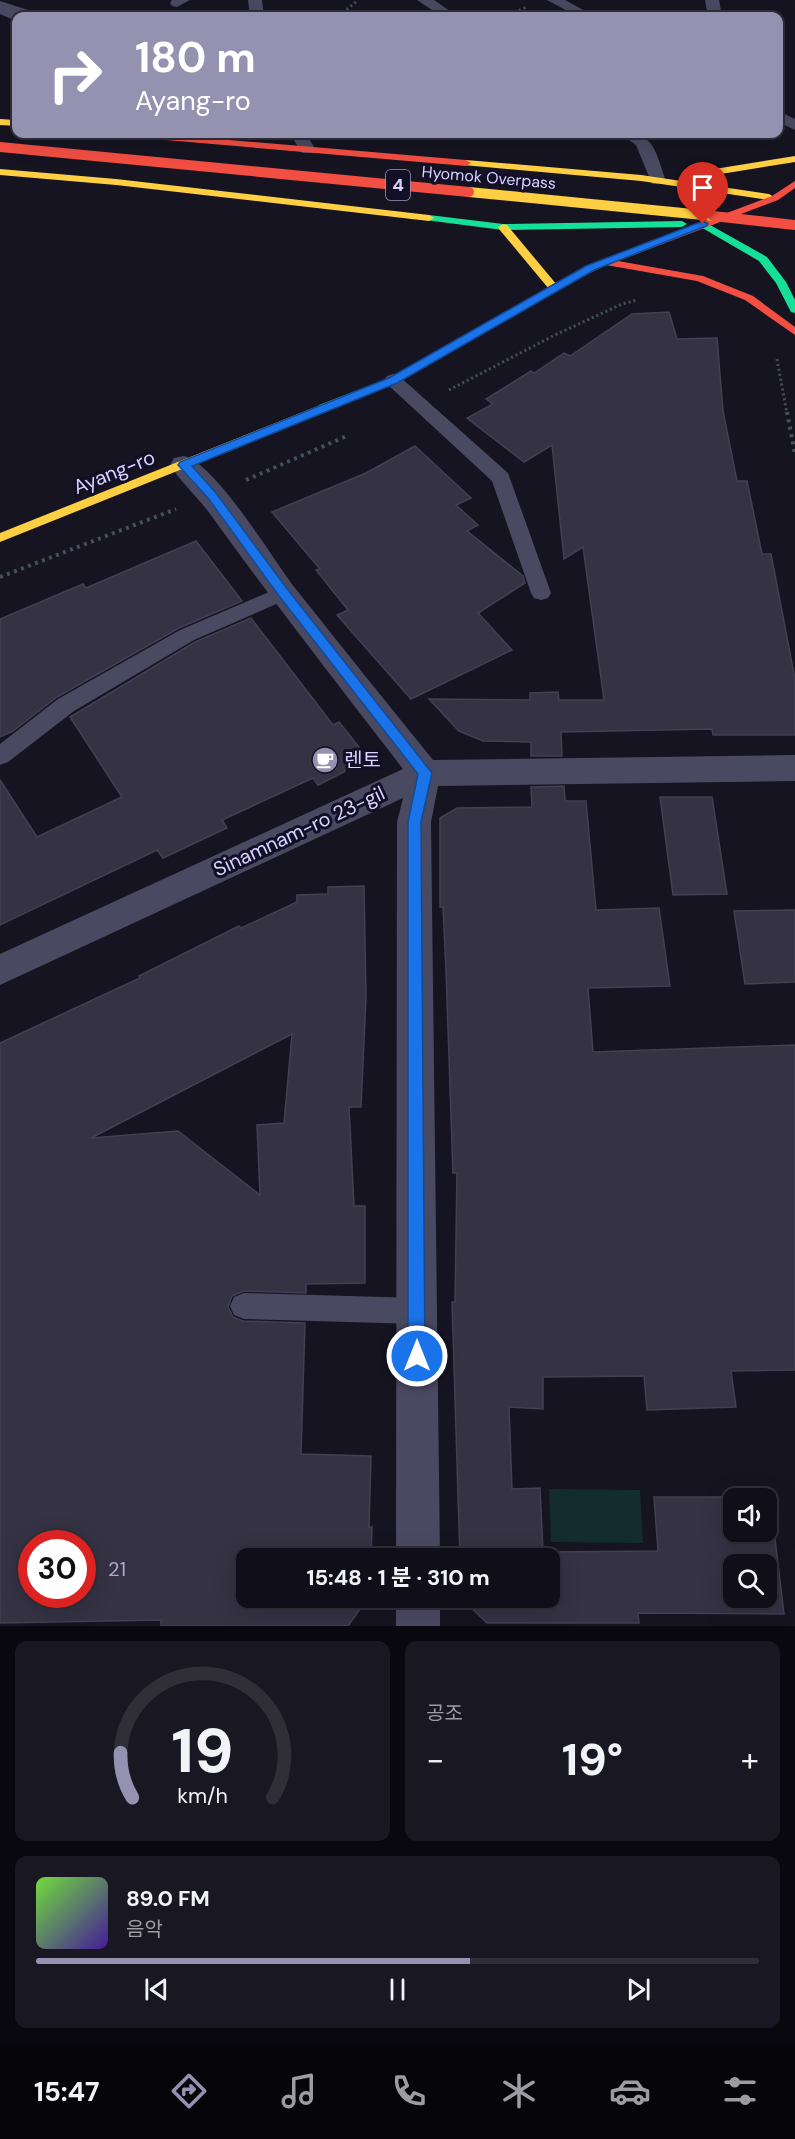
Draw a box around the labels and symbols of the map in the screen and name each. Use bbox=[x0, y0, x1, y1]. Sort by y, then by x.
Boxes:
street label: Hyomok Overpass bbox=[421, 161, 557, 194]
pin bbox=[677, 162, 728, 224]
road number: 4 bbox=[386, 170, 410, 200]
street label: Ayang-ro bbox=[69, 444, 159, 500]
cafe icon: 렌토 bbox=[310, 745, 340, 775]
place label: 렌토 bbox=[344, 747, 381, 773]
street label: Sinamnam-ro 23-gil bbox=[209, 780, 389, 882]
position arrow bbox=[385, 1324, 449, 1388]
speed limit sign: 30 bbox=[18, 1530, 96, 1608]
house number: 21 bbox=[108, 1556, 126, 1582]

